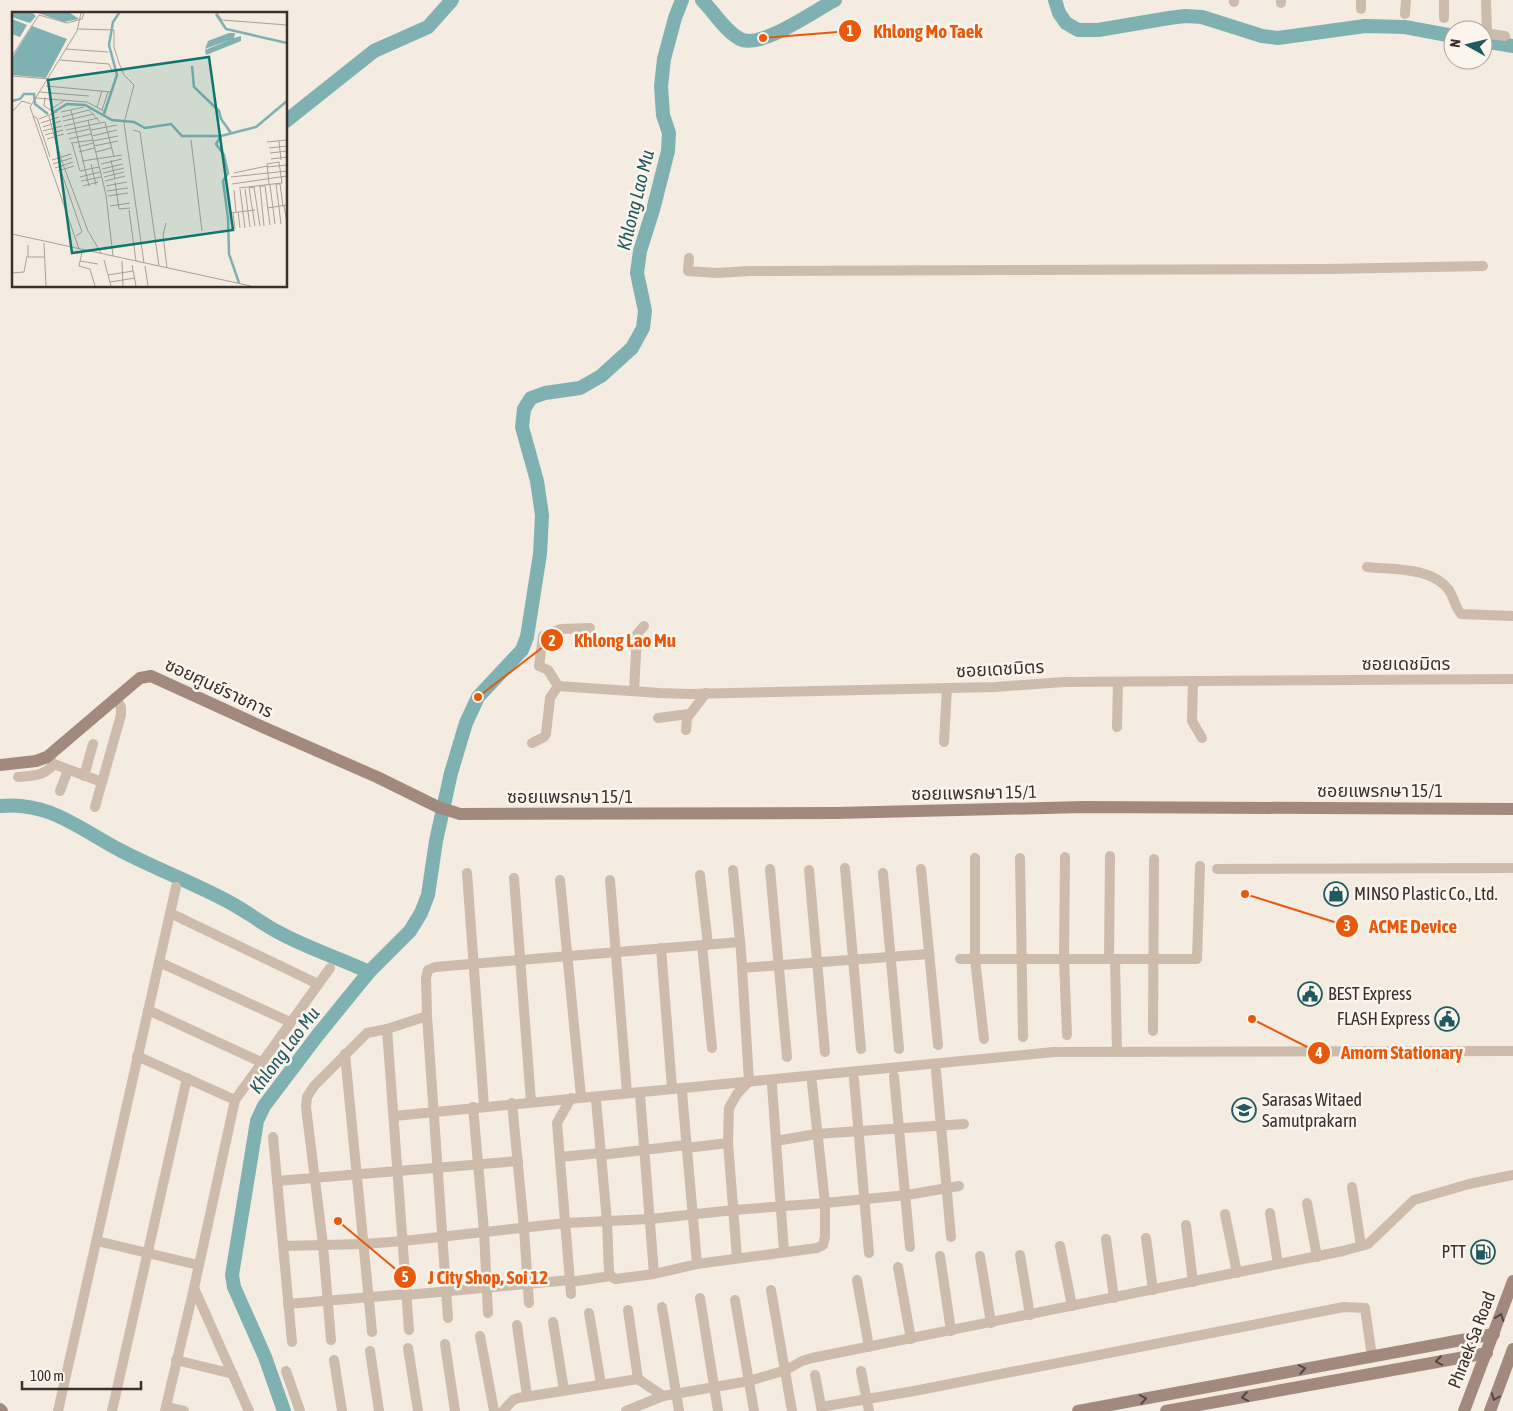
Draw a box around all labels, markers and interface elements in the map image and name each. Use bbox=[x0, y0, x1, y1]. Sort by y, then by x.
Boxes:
inset map bbox=[12, 12, 288, 288]
callout: Khlong Mo Taek bbox=[838, 14, 992, 48]
text: Khlong Mo Taek bbox=[873, 20, 983, 42]
north arrow bbox=[1443, 20, 1493, 70]
text: 1 bbox=[846, 22, 854, 39]
text: N bbox=[1447, 38, 1464, 48]
water label: Khlong Lao Mu bbox=[612, 148, 658, 252]
callout: Khlong Lao Mu bbox=[539, 623, 686, 657]
text: Khlong Lao Mu bbox=[574, 629, 676, 651]
text: 2 bbox=[548, 632, 556, 649]
street label: ซอยศูนย์ราชการ bbox=[161, 653, 277, 724]
street label: ซอยเดชมิตร bbox=[1362, 653, 1450, 674]
street label: ซอยเดชมิตร bbox=[955, 656, 1045, 681]
street label: ซอยแพรกษา 15/1 bbox=[1317, 780, 1443, 801]
street label: ซอยแพรกษา 15/1 bbox=[911, 781, 1037, 804]
street label: ซอยแพรกษา 15/1 bbox=[507, 786, 633, 807]
shop icon: MINSO Plastic Co., Ltd. bbox=[1323, 881, 1349, 907]
place label: MINSO Plastic Co., Ltd. bbox=[1354, 883, 1498, 904]
callout: ACME Device bbox=[1334, 909, 1468, 943]
text: ACME Device bbox=[1368, 915, 1457, 937]
text: 3 bbox=[1343, 917, 1351, 934]
public building icon: BEST Express bbox=[1297, 981, 1323, 1007]
place label: BEST Express bbox=[1328, 983, 1412, 1004]
water label: Khlong Lao Mu bbox=[244, 1002, 324, 1098]
public building icon: FLASH Express bbox=[1434, 1006, 1460, 1032]
place label: FLASH Express bbox=[1337, 1008, 1430, 1029]
callout: Amorn Stationary bbox=[1306, 1036, 1473, 1070]
text: Amorn Stationary bbox=[1340, 1041, 1463, 1063]
text: 4 bbox=[1314, 1044, 1323, 1061]
place label: Sarasas Witaed Samutprakarn bbox=[1262, 1089, 1362, 1131]
school or university icon: Sarasas Witaed Samutprakarn bbox=[1231, 1097, 1257, 1123]
fuel station icon: PTT bbox=[1470, 1239, 1496, 1265]
place label: PTT bbox=[1441, 1241, 1466, 1262]
callout: J City Shop, Soi 12 bbox=[393, 1260, 558, 1294]
text: J City Shop, Soi 12 bbox=[427, 1266, 548, 1288]
text: 5 bbox=[401, 1268, 409, 1285]
street label: Phraek Sa Road bbox=[1443, 1288, 1500, 1391]
one-way arrow bbox=[1494, 1313, 1504, 1321]
one-way arrow bbox=[1435, 1356, 1443, 1366]
scale bar bbox=[22, 1358, 141, 1390]
one-way arrow bbox=[1298, 1364, 1307, 1375]
text: 100 m bbox=[30, 1367, 64, 1384]
one-way arrow bbox=[1240, 1391, 1249, 1401]
one-way arrow bbox=[1491, 1392, 1501, 1400]
one-way arrow bbox=[1138, 1394, 1147, 1404]

